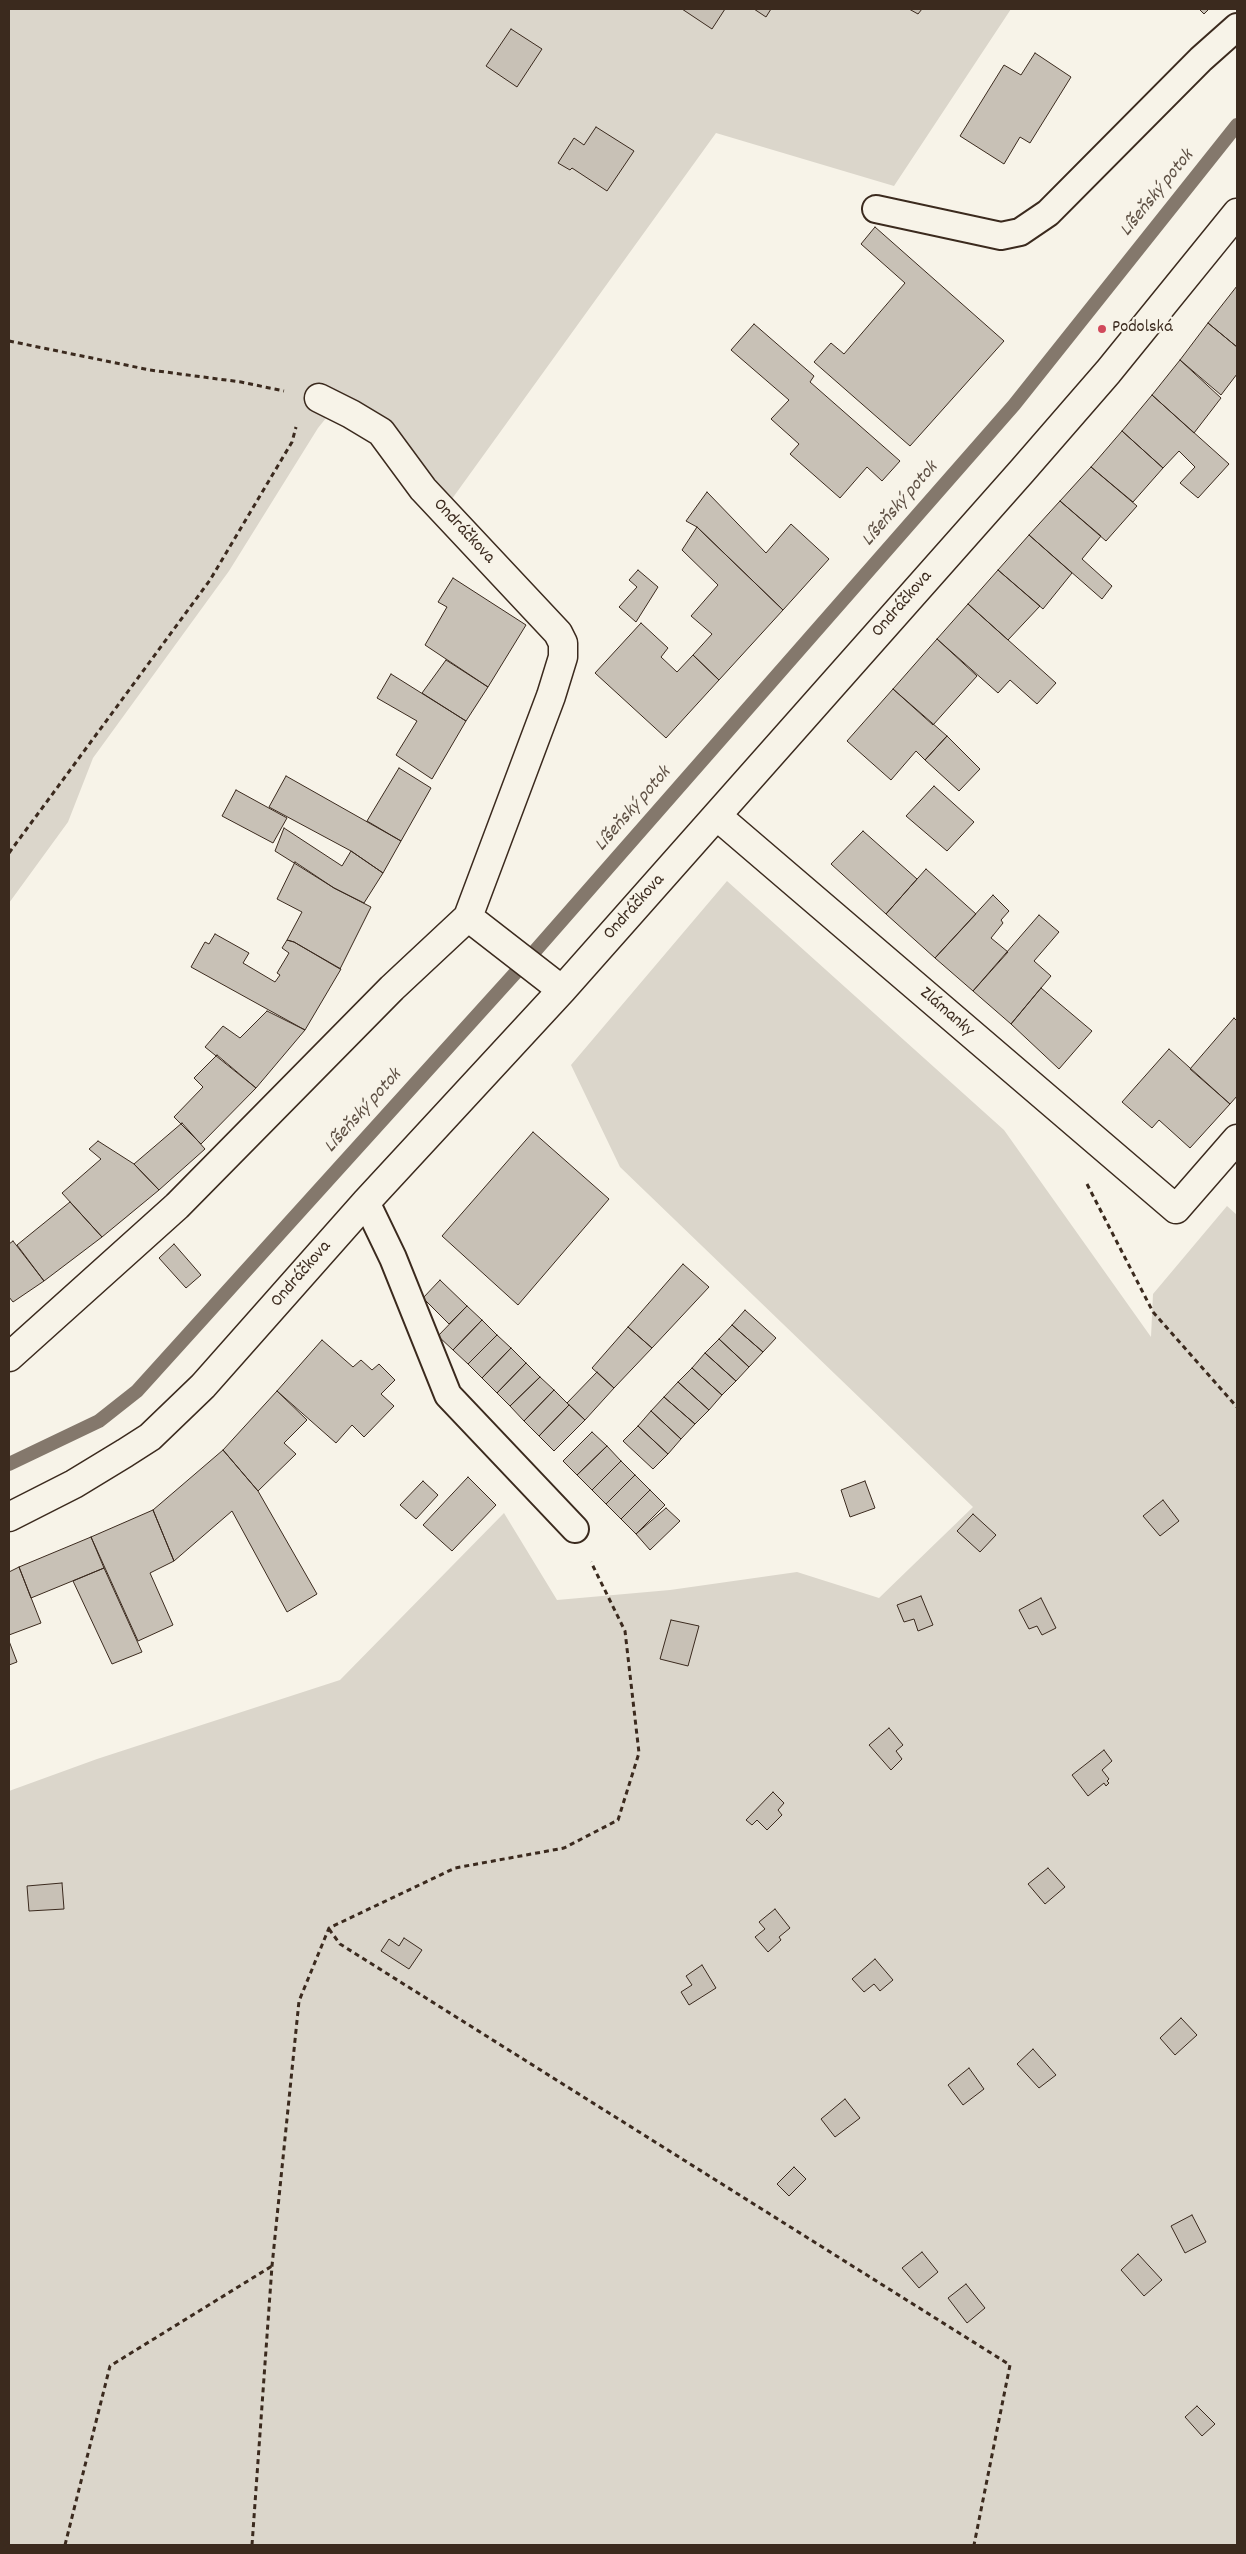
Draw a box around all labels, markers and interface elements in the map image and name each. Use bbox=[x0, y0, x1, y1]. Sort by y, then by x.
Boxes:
water label: Líšeňský potok bbox=[1116, 146, 1200, 242]
place label: Podolská bbox=[1112, 318, 1173, 340]
marker: Podolská bbox=[1096, 323, 1108, 335]
water label: Líšeňský potok bbox=[858, 458, 944, 552]
street label: Ondráčkova bbox=[427, 495, 499, 569]
street label: Ondráčkova bbox=[868, 567, 938, 643]
water label: Líšeňský potok bbox=[591, 763, 677, 857]
street label: Ondráčkova bbox=[600, 871, 670, 945]
street label: Zlámanky bbox=[914, 984, 978, 1042]
water label: Líšeňský potok bbox=[320, 1065, 408, 1159]
street label: Ondráčkova bbox=[267, 1237, 337, 1313]

